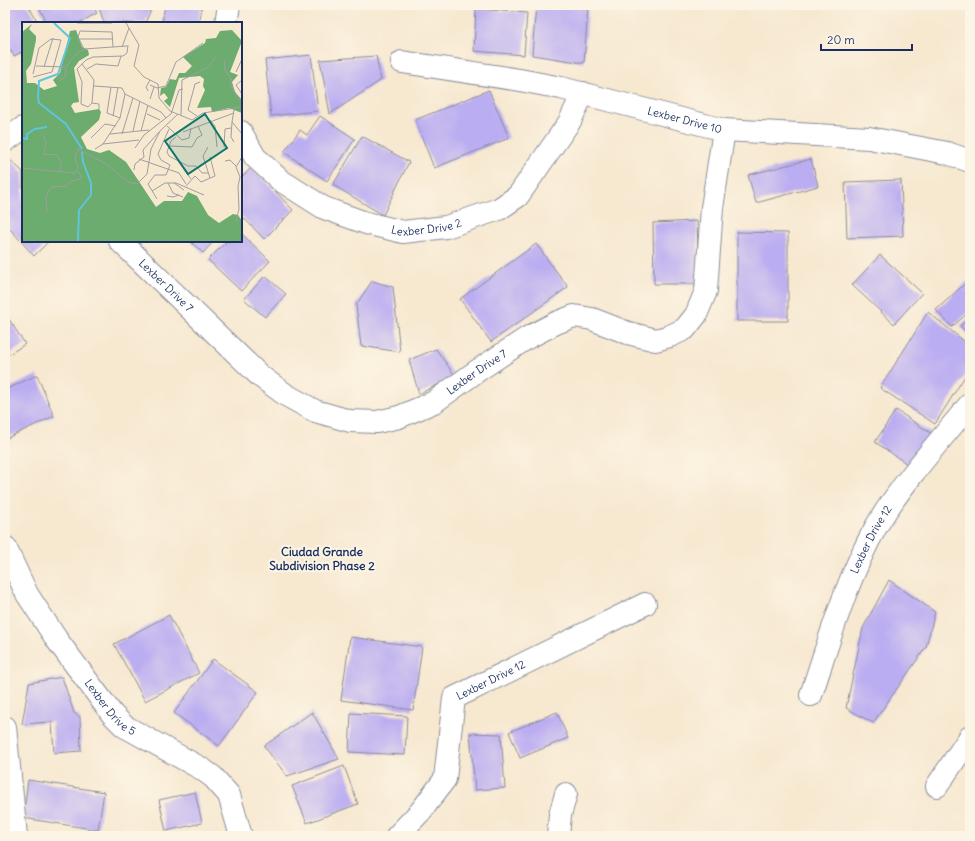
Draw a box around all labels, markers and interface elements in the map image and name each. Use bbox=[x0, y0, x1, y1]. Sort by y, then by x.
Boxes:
inset map bbox=[22, 22, 242, 242]
scale bar bbox=[821, 26, 912, 52]
text: 20 m bbox=[827, 32, 855, 47]
street label: Lexber Drive 10 bbox=[646, 104, 724, 136]
street label: Lexber Drive 2 bbox=[390, 215, 463, 239]
street label: Lexber Drive 7 bbox=[136, 256, 197, 315]
street label: Lexber Drive 7 bbox=[444, 346, 510, 398]
street label: Lexber Drive 12 bbox=[847, 503, 895, 576]
district label: Ciudad Grande Subdivision Phase 2 bbox=[269, 544, 375, 573]
street label: Lexber Drive 12 bbox=[454, 657, 527, 703]
street label: Lexber Drive 5 bbox=[82, 676, 138, 738]

